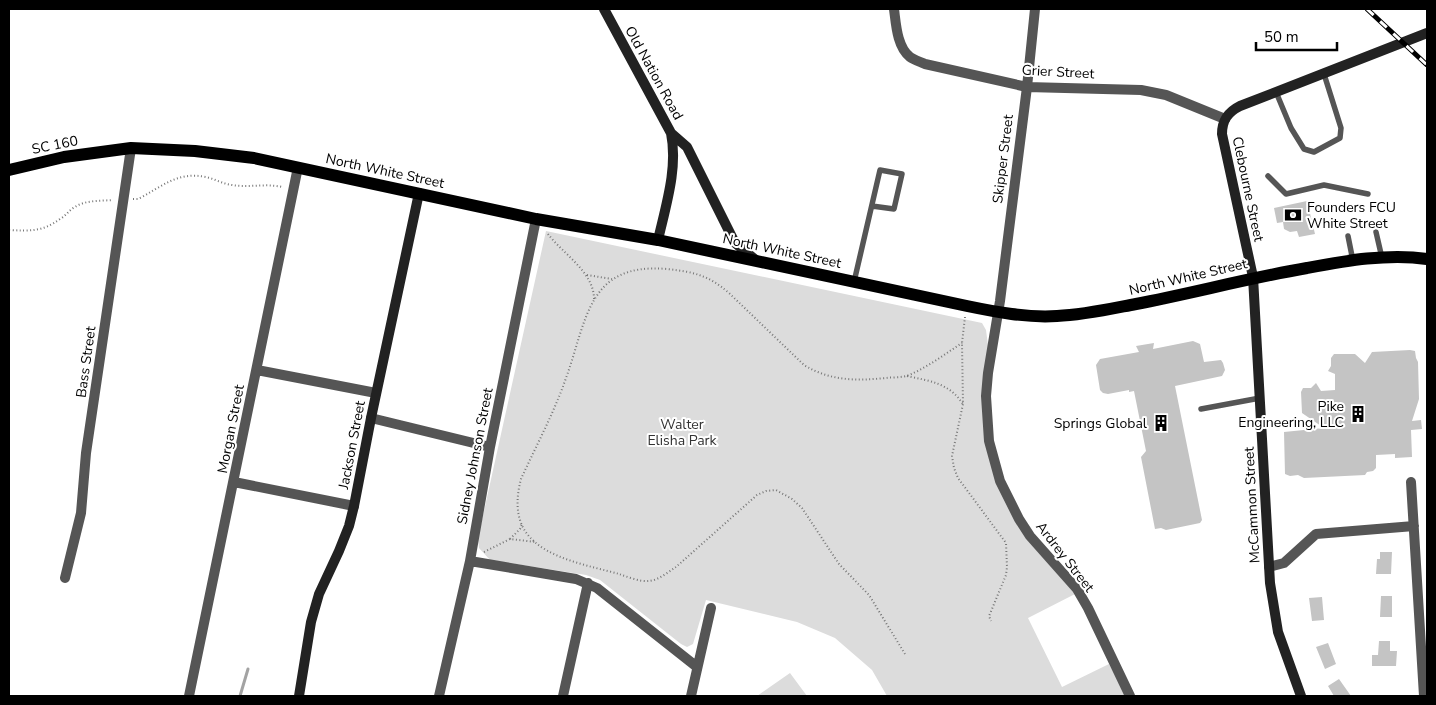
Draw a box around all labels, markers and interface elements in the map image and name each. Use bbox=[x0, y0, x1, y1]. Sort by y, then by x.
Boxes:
scale bar bbox=[1256, 20, 1337, 52]
street label: Old Nation Road bbox=[620, 23, 688, 123]
text: 50 m bbox=[1264, 27, 1299, 47]
street label: Grier Street bbox=[1021, 61, 1095, 83]
street label: Skipper Street bbox=[988, 113, 1018, 205]
street label: SC 160 bbox=[30, 131, 80, 159]
street label: Clebourne Street bbox=[1228, 135, 1268, 243]
street label: North White Street bbox=[324, 149, 446, 193]
place label: Founders FCU White Street bbox=[1307, 198, 1396, 233]
bank icon: Founders FCU White Street bbox=[1283, 205, 1303, 225]
street label: North White Street bbox=[721, 229, 843, 273]
street label: North White Street bbox=[1127, 254, 1249, 300]
street label: Bass Street bbox=[72, 325, 100, 399]
street label: Morgan Street bbox=[213, 383, 249, 475]
street label: Sidney Johnson Street bbox=[452, 386, 498, 526]
place label: Pike Engineering, LLC bbox=[1238, 397, 1344, 432]
street label: Jackson Street bbox=[334, 399, 370, 492]
building icon: Pike Engineering, LLC bbox=[1348, 404, 1368, 424]
building icon: Springs Global bbox=[1151, 413, 1171, 433]
place label: Springs Global bbox=[1054, 414, 1148, 433]
park label: Walter Elisha Park bbox=[647, 415, 718, 450]
street label: McCammon Street bbox=[1239, 446, 1265, 564]
street label: Ardrey Street bbox=[1031, 518, 1099, 596]

